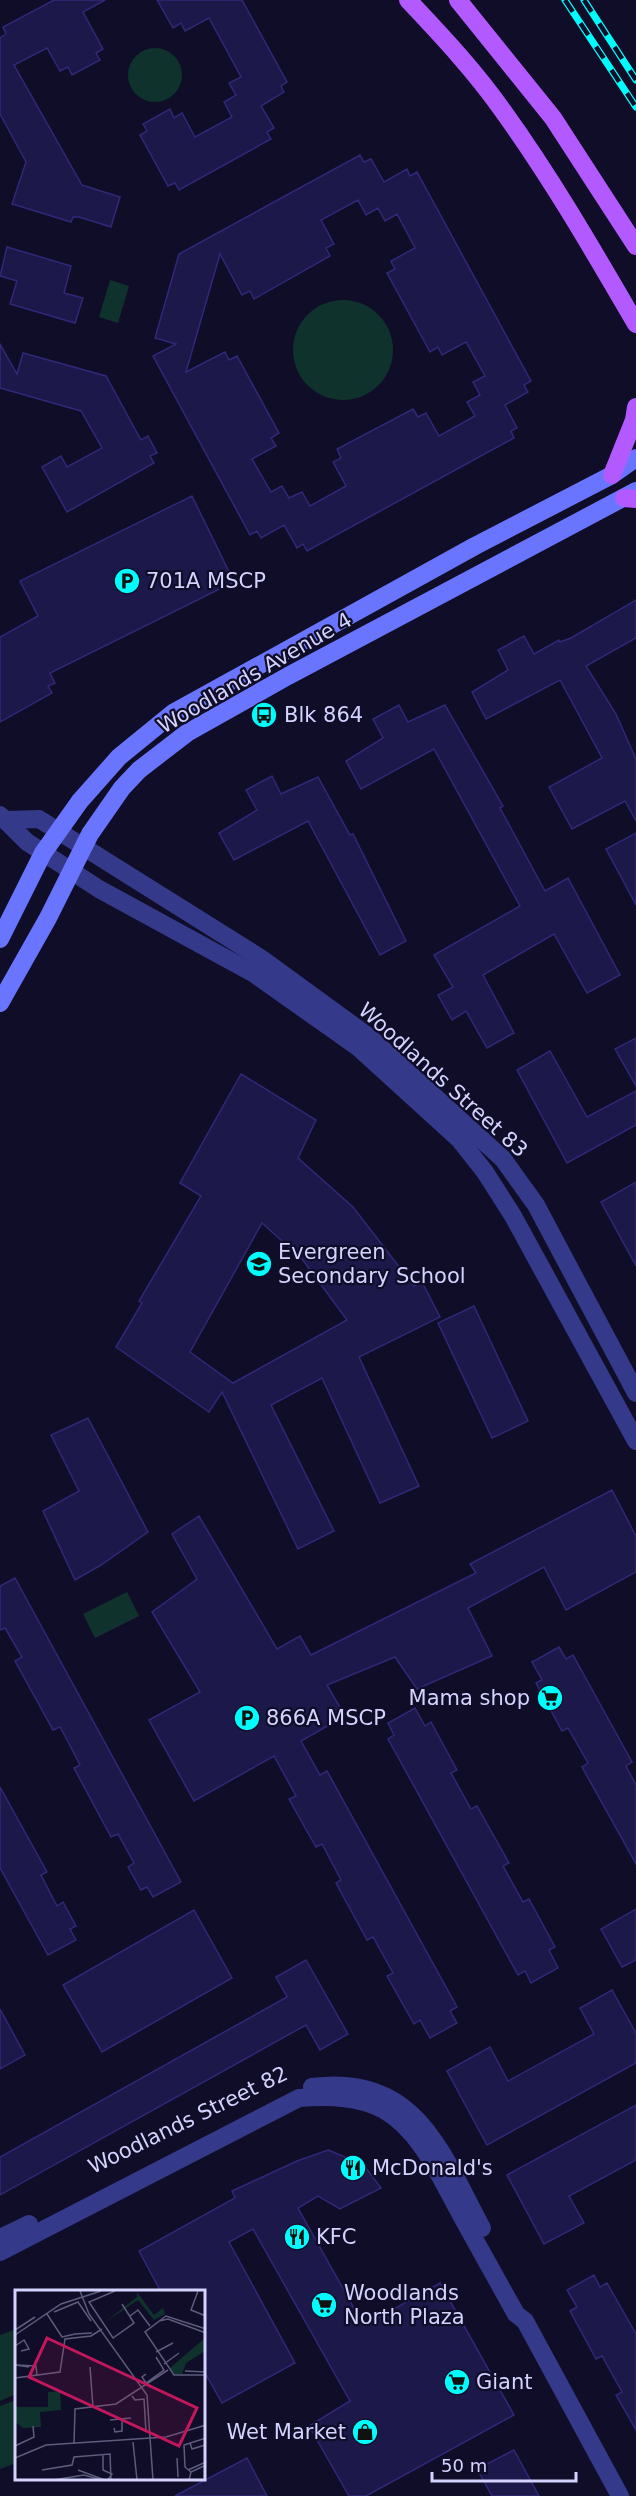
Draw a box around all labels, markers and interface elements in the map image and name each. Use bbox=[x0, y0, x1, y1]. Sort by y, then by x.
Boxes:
parking icon: 701A MSCP bbox=[112, 566, 142, 596]
place label: 701A MSCP bbox=[146, 569, 266, 593]
street label: Woodlands Avenue 4 bbox=[154, 608, 356, 738]
bus stop icon: Blk 864 bbox=[249, 700, 279, 730]
place label: Blk 864 bbox=[284, 703, 363, 727]
street label: Woodlands Street 83 bbox=[354, 998, 532, 1162]
place label: Evergreen Secondary School bbox=[278, 1240, 466, 1288]
school or university icon: Evergreen Secondary School bbox=[244, 1249, 274, 1279]
supermarket icon: Mama shop bbox=[535, 1683, 565, 1713]
place label: Mama shop bbox=[409, 1686, 530, 1710]
parking icon: 866A MSCP bbox=[232, 1703, 262, 1733]
place label: 866A MSCP bbox=[266, 1706, 386, 1730]
street label: Woodlands Street 82 bbox=[84, 2061, 292, 2179]
restaurant icon: McDonald's bbox=[338, 2153, 368, 2183]
place label: McDonald's bbox=[372, 2156, 493, 2180]
restaurant icon: KFC bbox=[282, 2222, 312, 2252]
place label: KFC bbox=[316, 2225, 357, 2249]
place label: Woodlands North Plaza bbox=[344, 2281, 465, 2329]
inset map bbox=[15, 2290, 206, 2481]
supermarket icon: Woodlands North Plaza bbox=[309, 2290, 339, 2320]
supermarket icon: Giant bbox=[442, 2367, 472, 2397]
place label: Giant bbox=[476, 2370, 533, 2394]
shop icon: Wet Market bbox=[350, 2417, 380, 2447]
place label: Wet Market bbox=[226, 2420, 346, 2444]
scale bar bbox=[432, 2445, 576, 2483]
text: 50 m bbox=[441, 2455, 487, 2476]

